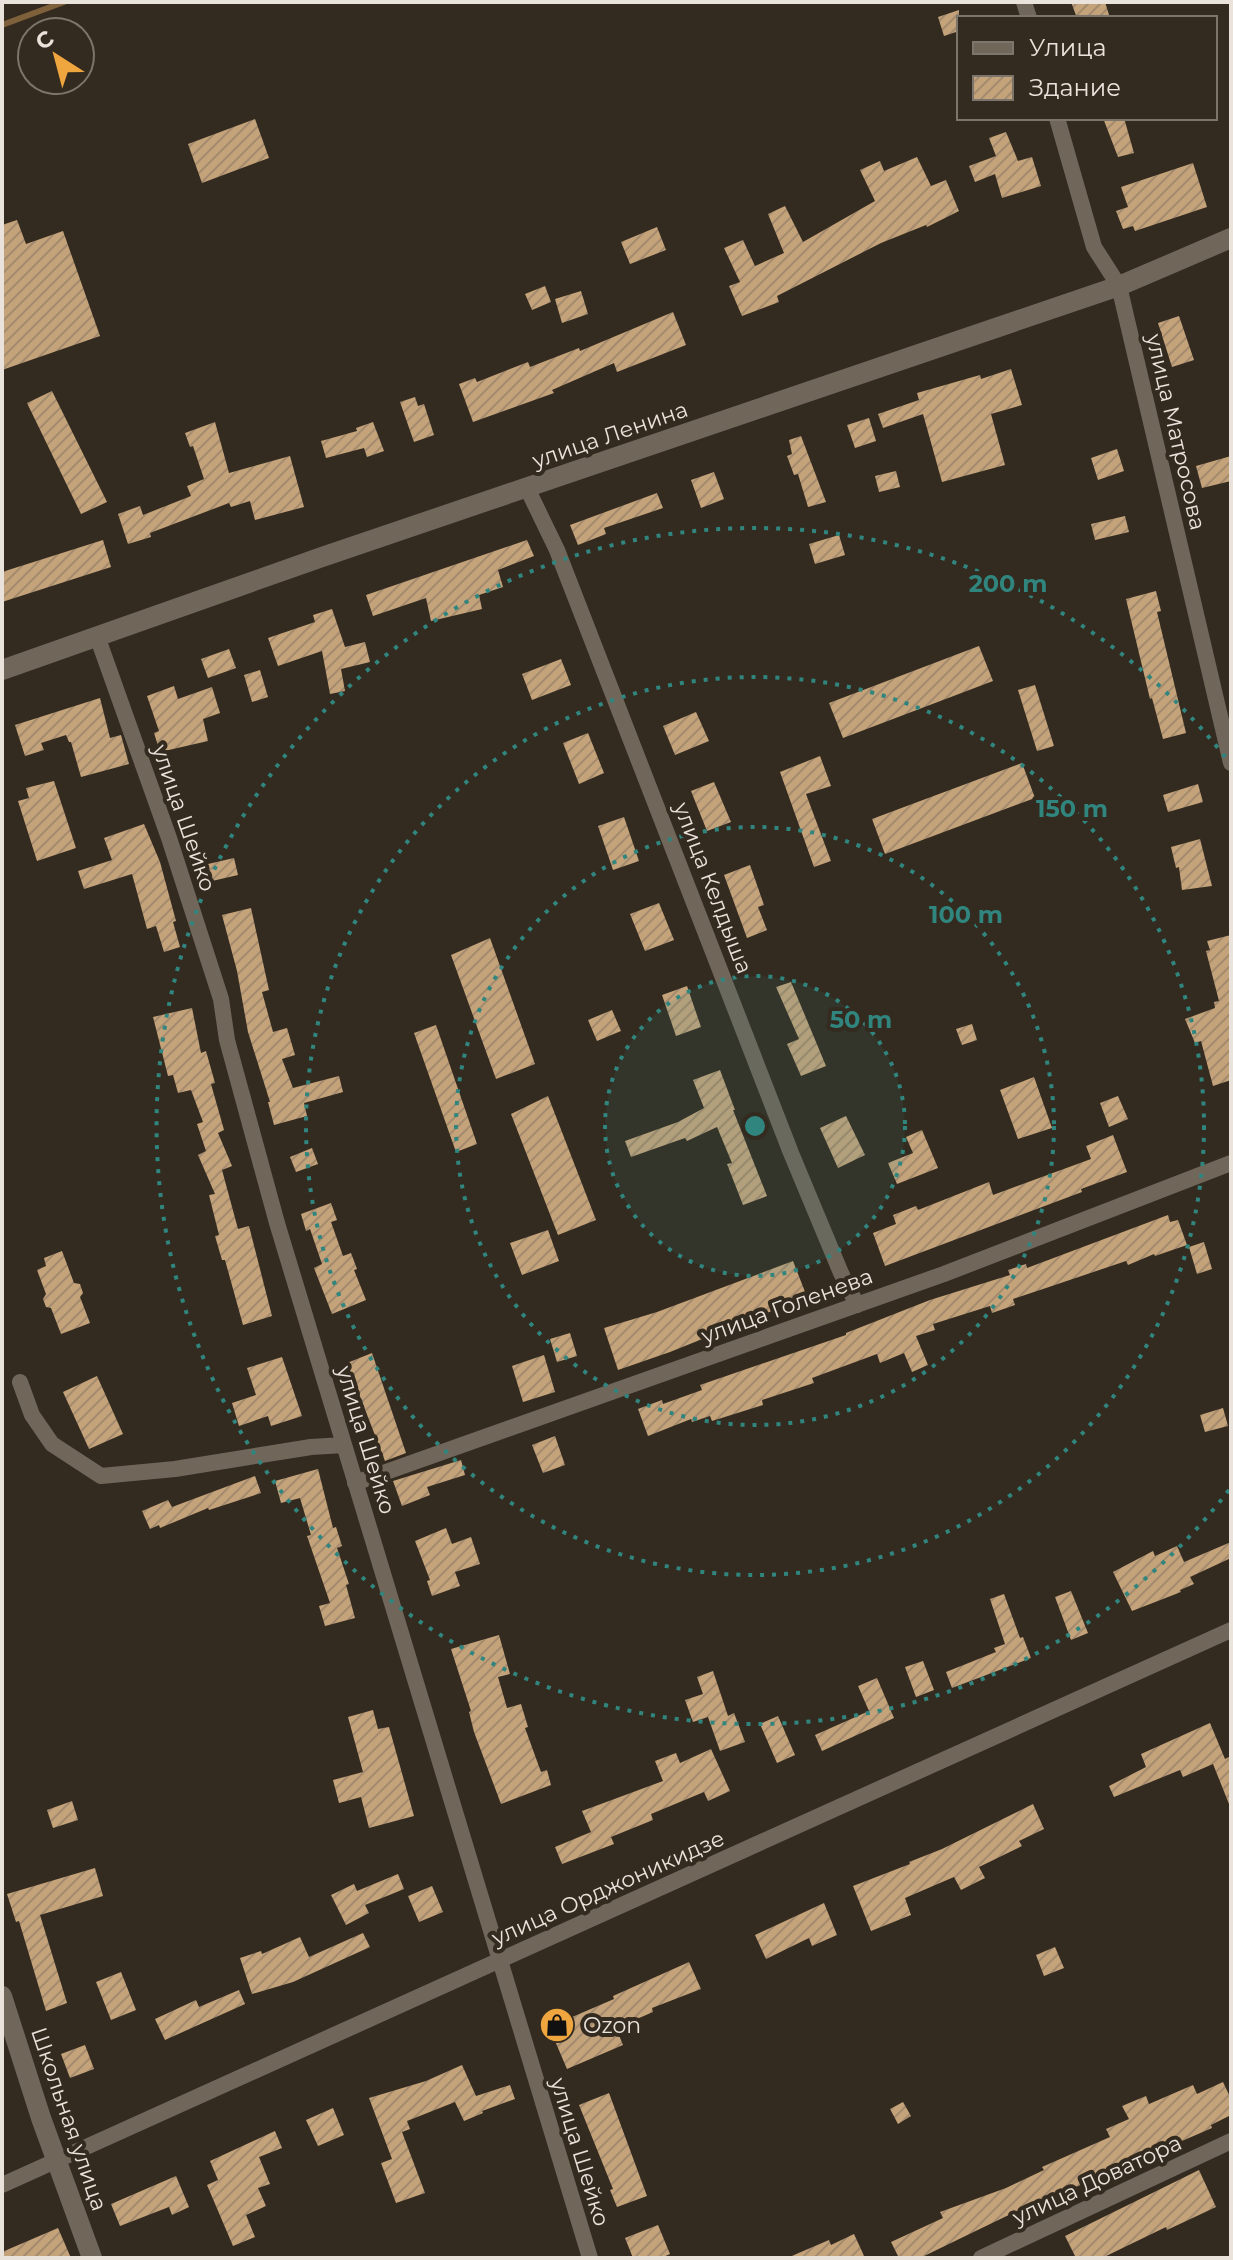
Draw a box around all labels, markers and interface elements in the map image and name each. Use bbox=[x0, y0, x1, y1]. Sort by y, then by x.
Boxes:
north arrow bbox=[16, 16, 96, 96]
legend bbox=[957, 16, 1217, 120]
text: С bbox=[30, 25, 59, 56]
text: Улица bbox=[1029, 33, 1107, 62]
text: Здание bbox=[1029, 73, 1121, 102]
street label: улица Матросова bbox=[1140, 330, 1212, 533]
street label: улица Ленина bbox=[528, 396, 691, 475]
text: 200 m bbox=[969, 569, 1047, 598]
street label: улица Шейко bbox=[146, 740, 222, 895]
text: 150 m bbox=[1036, 794, 1108, 823]
street label: улица Келдыша bbox=[668, 798, 758, 977]
text: 100 m bbox=[929, 900, 1003, 929]
text: 50 m bbox=[830, 1005, 892, 1034]
centre of rings bbox=[741, 1112, 769, 1140]
street label: улица Голенева bbox=[697, 1262, 876, 1350]
street label: улица Шейко bbox=[330, 1362, 401, 1517]
street label: улица Орджоникидзе bbox=[487, 1824, 729, 1952]
shop icon: Ozon bbox=[538, 2006, 576, 2044]
place label: Ozon bbox=[583, 2012, 641, 2039]
street label: Школьная улица bbox=[25, 2024, 113, 2214]
street label: улица Шейко bbox=[544, 2074, 615, 2229]
street label: улица Доватора bbox=[1007, 2129, 1186, 2231]

